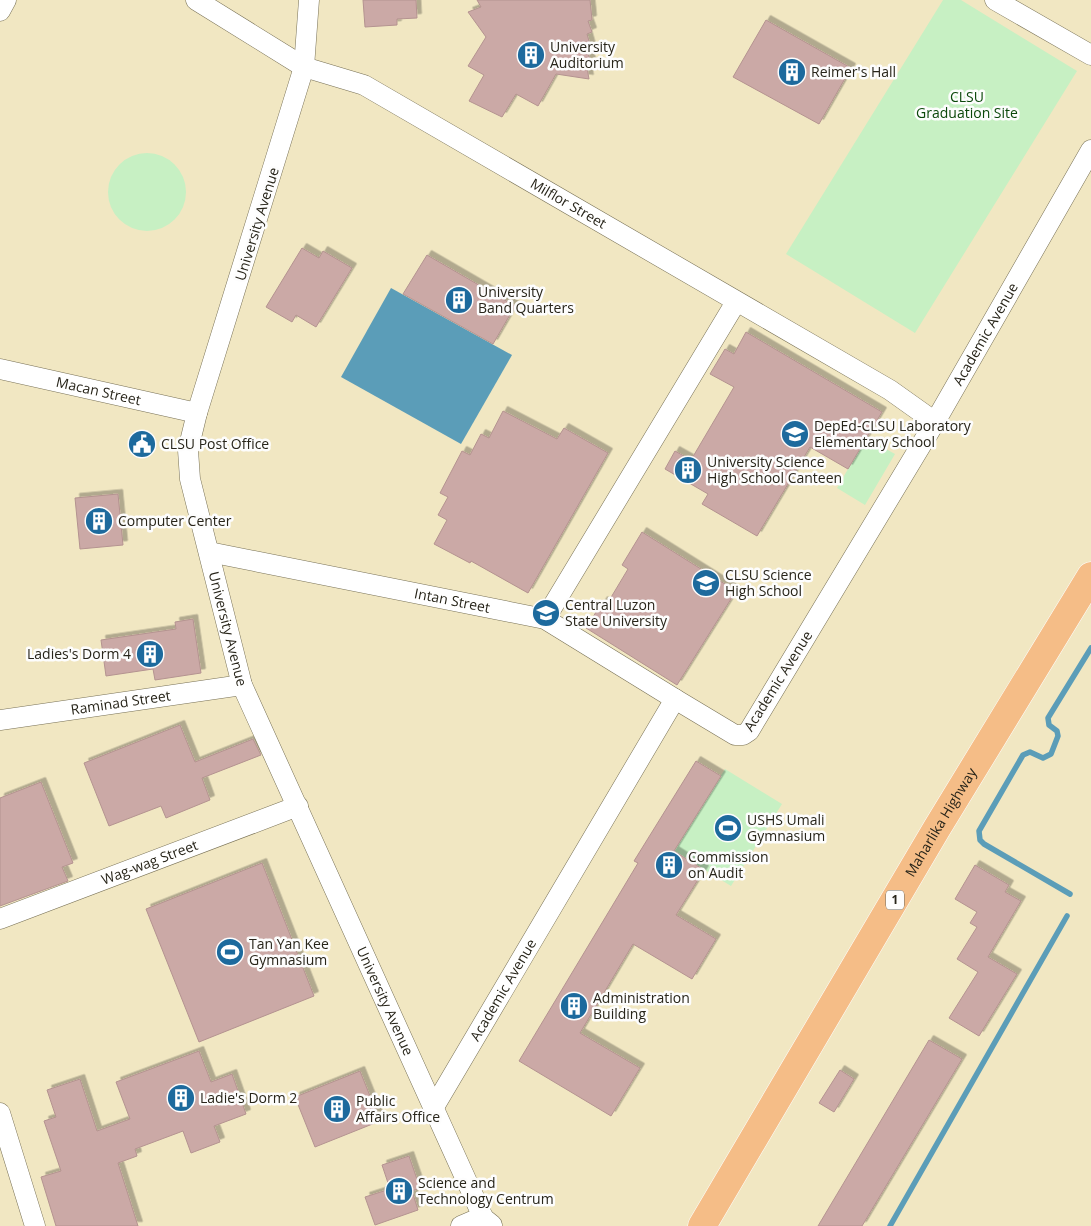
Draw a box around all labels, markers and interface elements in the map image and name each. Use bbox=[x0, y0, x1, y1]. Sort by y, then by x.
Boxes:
place label: University Auditorium bbox=[550, 37, 624, 72]
building icon: University Auditorium bbox=[516, 40, 546, 70]
building icon: Reimer's Hall bbox=[777, 57, 807, 87]
place label: Reimer's Hall bbox=[811, 62, 896, 81]
park label: CLSU Graduation Site bbox=[916, 87, 1018, 122]
street label: University Avenue bbox=[230, 165, 283, 283]
street label: Milflor Street bbox=[527, 174, 610, 233]
street label: Academic Avenue bbox=[948, 279, 1022, 389]
place label: University Band Quarters bbox=[478, 282, 574, 317]
building icon: University Band Quarters bbox=[444, 285, 474, 315]
street label: Macan Street bbox=[55, 372, 143, 409]
place label: DepEd-CLSU Laboratory Elementary School bbox=[814, 416, 972, 451]
school or university icon: DepEd-CLSU Laboratory Elementary School bbox=[780, 419, 810, 449]
public building icon: CLSU Post Office bbox=[127, 429, 157, 459]
place label: CLSU Post Office bbox=[161, 434, 269, 453]
place label: University Science High School Canteen bbox=[707, 452, 842, 487]
building icon: University Science High School Canteen bbox=[673, 455, 703, 485]
building icon: Computer Center bbox=[84, 506, 114, 536]
place label: Computer Center bbox=[118, 511, 232, 530]
place label: CLSU Science High School bbox=[725, 565, 812, 600]
school or university icon: CLSU Science High School bbox=[691, 568, 721, 598]
street label: University Avenue bbox=[205, 569, 252, 688]
street label: Intan Street bbox=[413, 583, 492, 617]
place label: Central Luzon State University bbox=[565, 595, 668, 630]
school or university icon: Central Luzon State University bbox=[531, 598, 561, 628]
street label: Academic Avenue bbox=[739, 627, 816, 735]
building icon: Ladies's Dorm 4 bbox=[135, 639, 165, 669]
place label: Ladies's Dorm 4 bbox=[27, 644, 131, 663]
street label: Raminad Street bbox=[69, 685, 172, 719]
street label: Maharlika Highway bbox=[900, 763, 981, 880]
place label: USHS Umali Gymnasium bbox=[747, 810, 825, 845]
sports icon: USHS Umali Gymnasium bbox=[713, 813, 743, 843]
street label: Wag-wag Street bbox=[98, 835, 200, 889]
place label: Commission on Audit bbox=[688, 847, 769, 882]
building icon: Commission on Audit bbox=[654, 850, 684, 880]
road number: 1 bbox=[886, 890, 904, 910]
place label: Tan Yan Kee Gymnasium bbox=[249, 934, 329, 969]
street label: Academic Avenue bbox=[465, 935, 540, 1044]
sports icon: Tan Yan Kee Gymnasium bbox=[215, 937, 245, 967]
street label: University Avenue bbox=[353, 943, 419, 1059]
place label: Administration Building bbox=[593, 988, 690, 1023]
building icon: Administration Building bbox=[559, 991, 589, 1021]
building icon: Ladie's Dorm 2 bbox=[166, 1083, 196, 1113]
place label: Ladie's Dorm 2 bbox=[200, 1088, 297, 1107]
place label: Public Affairs Office bbox=[356, 1091, 440, 1126]
building icon: Public Affairs Office bbox=[322, 1094, 352, 1124]
place label: Science and Technology Centrum bbox=[418, 1173, 554, 1208]
building icon: Science and Technology Centrum bbox=[384, 1176, 414, 1206]

